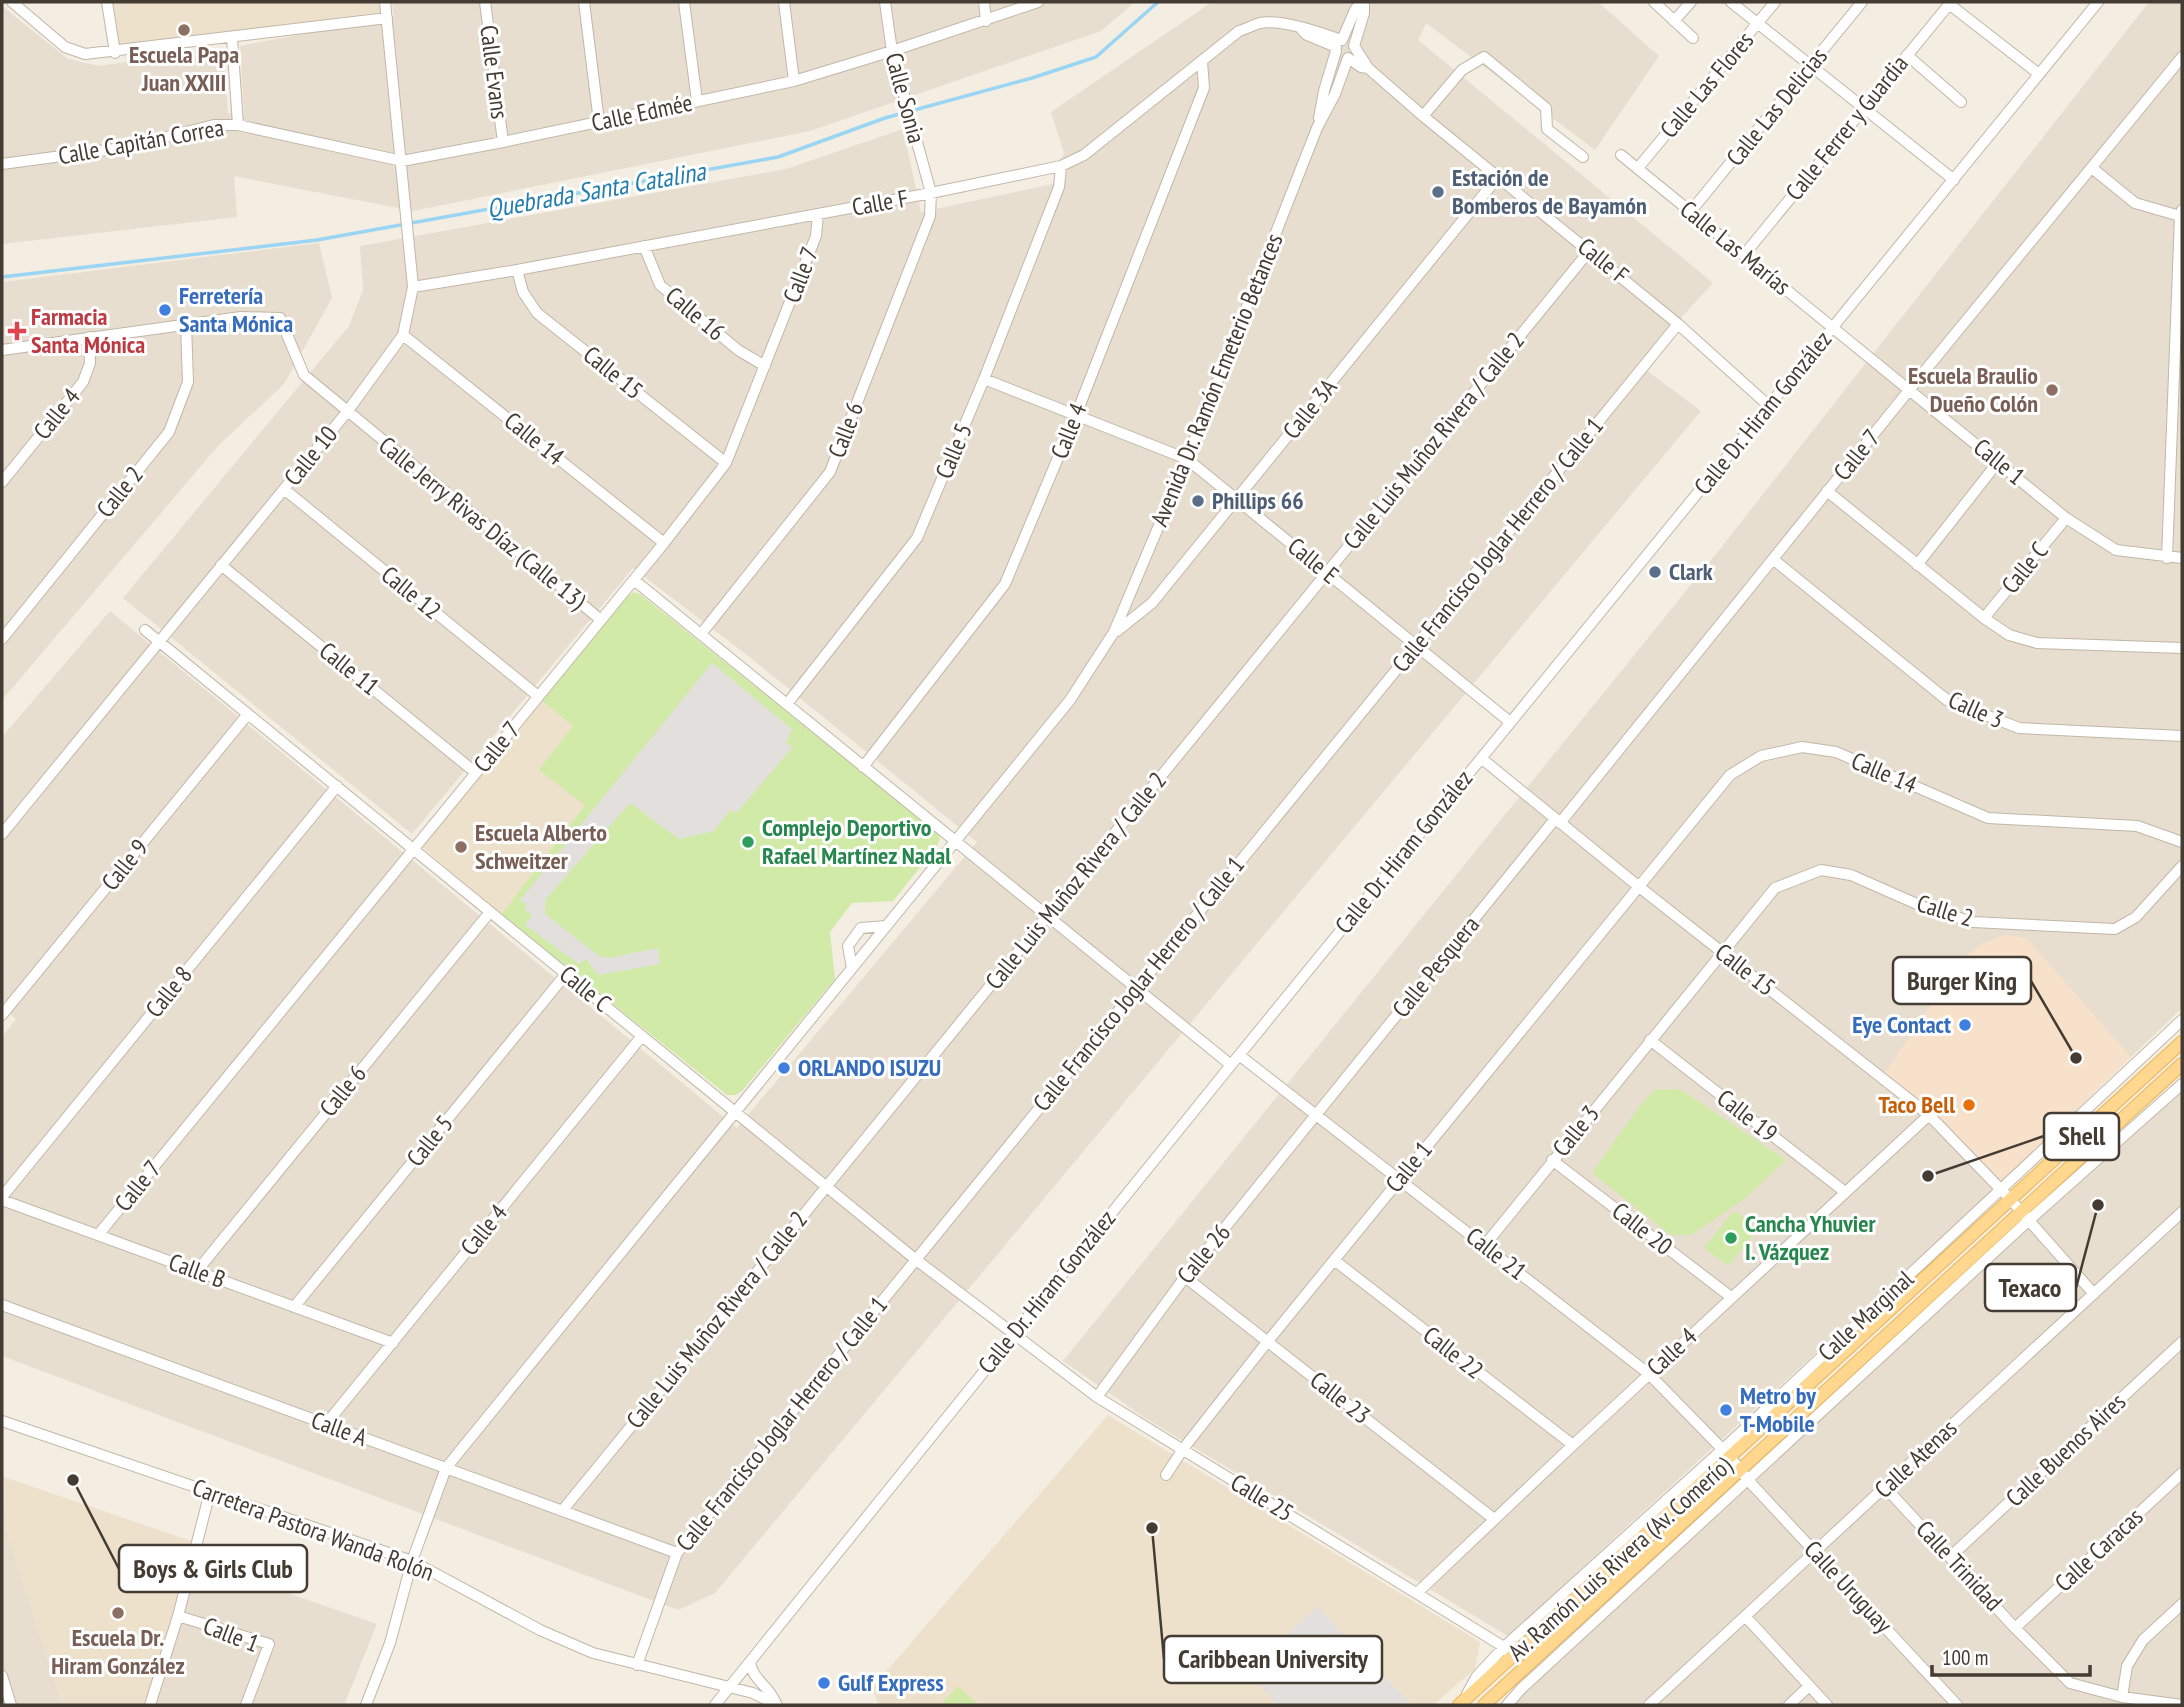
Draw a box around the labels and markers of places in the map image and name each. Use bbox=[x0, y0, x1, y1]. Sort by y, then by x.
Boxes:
marker: Escuela Papa Juan XXIII bbox=[176, 22, 192, 38]
place label: Escuela Papa Juan XXIII bbox=[129, 39, 239, 98]
place label: Estación de Bomberos de Bayamón bbox=[1452, 162, 1647, 221]
marker: Estación de Bomberos de Bayamón bbox=[1430, 184, 1446, 200]
place label: Ferretería Santa Mónica bbox=[179, 280, 293, 339]
place label: Farmacia Santa Mónica bbox=[31, 301, 145, 360]
marker: Ferretería Santa Mónica bbox=[157, 302, 173, 318]
marker: Farmacia Santa Mónica bbox=[9, 323, 25, 339]
place label: Escuela Braulio Dueño Colón bbox=[1908, 360, 2038, 419]
marker: Escuela Braulio Dueño Colón bbox=[2044, 382, 2060, 398]
place label: Phillips 66 bbox=[1212, 485, 1304, 516]
marker: Phillips 66 bbox=[1190, 493, 1206, 509]
place label: Clark bbox=[1669, 556, 1713, 587]
marker: Clark bbox=[1647, 564, 1663, 580]
place label: Complejo Deportivo Rafael Martínez Nadal bbox=[762, 812, 951, 871]
place label: Escuela Alberto Schweitzer bbox=[475, 817, 607, 876]
marker: Complejo Deportivo Rafael Martínez Nadal bbox=[740, 834, 756, 850]
marker: Escuela Alberto Schweitzer bbox=[453, 839, 469, 855]
callout: Burger King bbox=[1893, 957, 2031, 1004]
place label: Eye Contact bbox=[1852, 1009, 1951, 1040]
marker: Eye Contact bbox=[1957, 1017, 1973, 1033]
place label: ORLANDO ISUZU bbox=[798, 1052, 941, 1083]
marker: ORLANDO ISUZU bbox=[776, 1060, 792, 1076]
place label: Taco Bell bbox=[1878, 1089, 1955, 1120]
marker: Taco Bell bbox=[1961, 1097, 1977, 1113]
callout: Shell bbox=[2044, 1113, 2119, 1160]
place label: Cancha Yhuvier I. Vázquez bbox=[1745, 1208, 1876, 1267]
marker: Cancha Yhuvier I. Vázquez bbox=[1723, 1230, 1739, 1246]
callout: Texaco bbox=[1985, 1264, 2076, 1311]
place label: Metro by T-Mobile bbox=[1740, 1380, 1816, 1439]
marker: Metro by T-Mobile bbox=[1718, 1402, 1734, 1418]
callout: Boys & Girls Club bbox=[119, 1545, 307, 1592]
marker: Escuela Dr. Hiram González bbox=[110, 1605, 126, 1621]
place label: Escuela Dr. Hiram González bbox=[51, 1622, 185, 1681]
callout: Caribbean University bbox=[1164, 1636, 1382, 1683]
place label: Gulf Express bbox=[838, 1667, 944, 1698]
marker: Gulf Express bbox=[816, 1675, 832, 1691]

